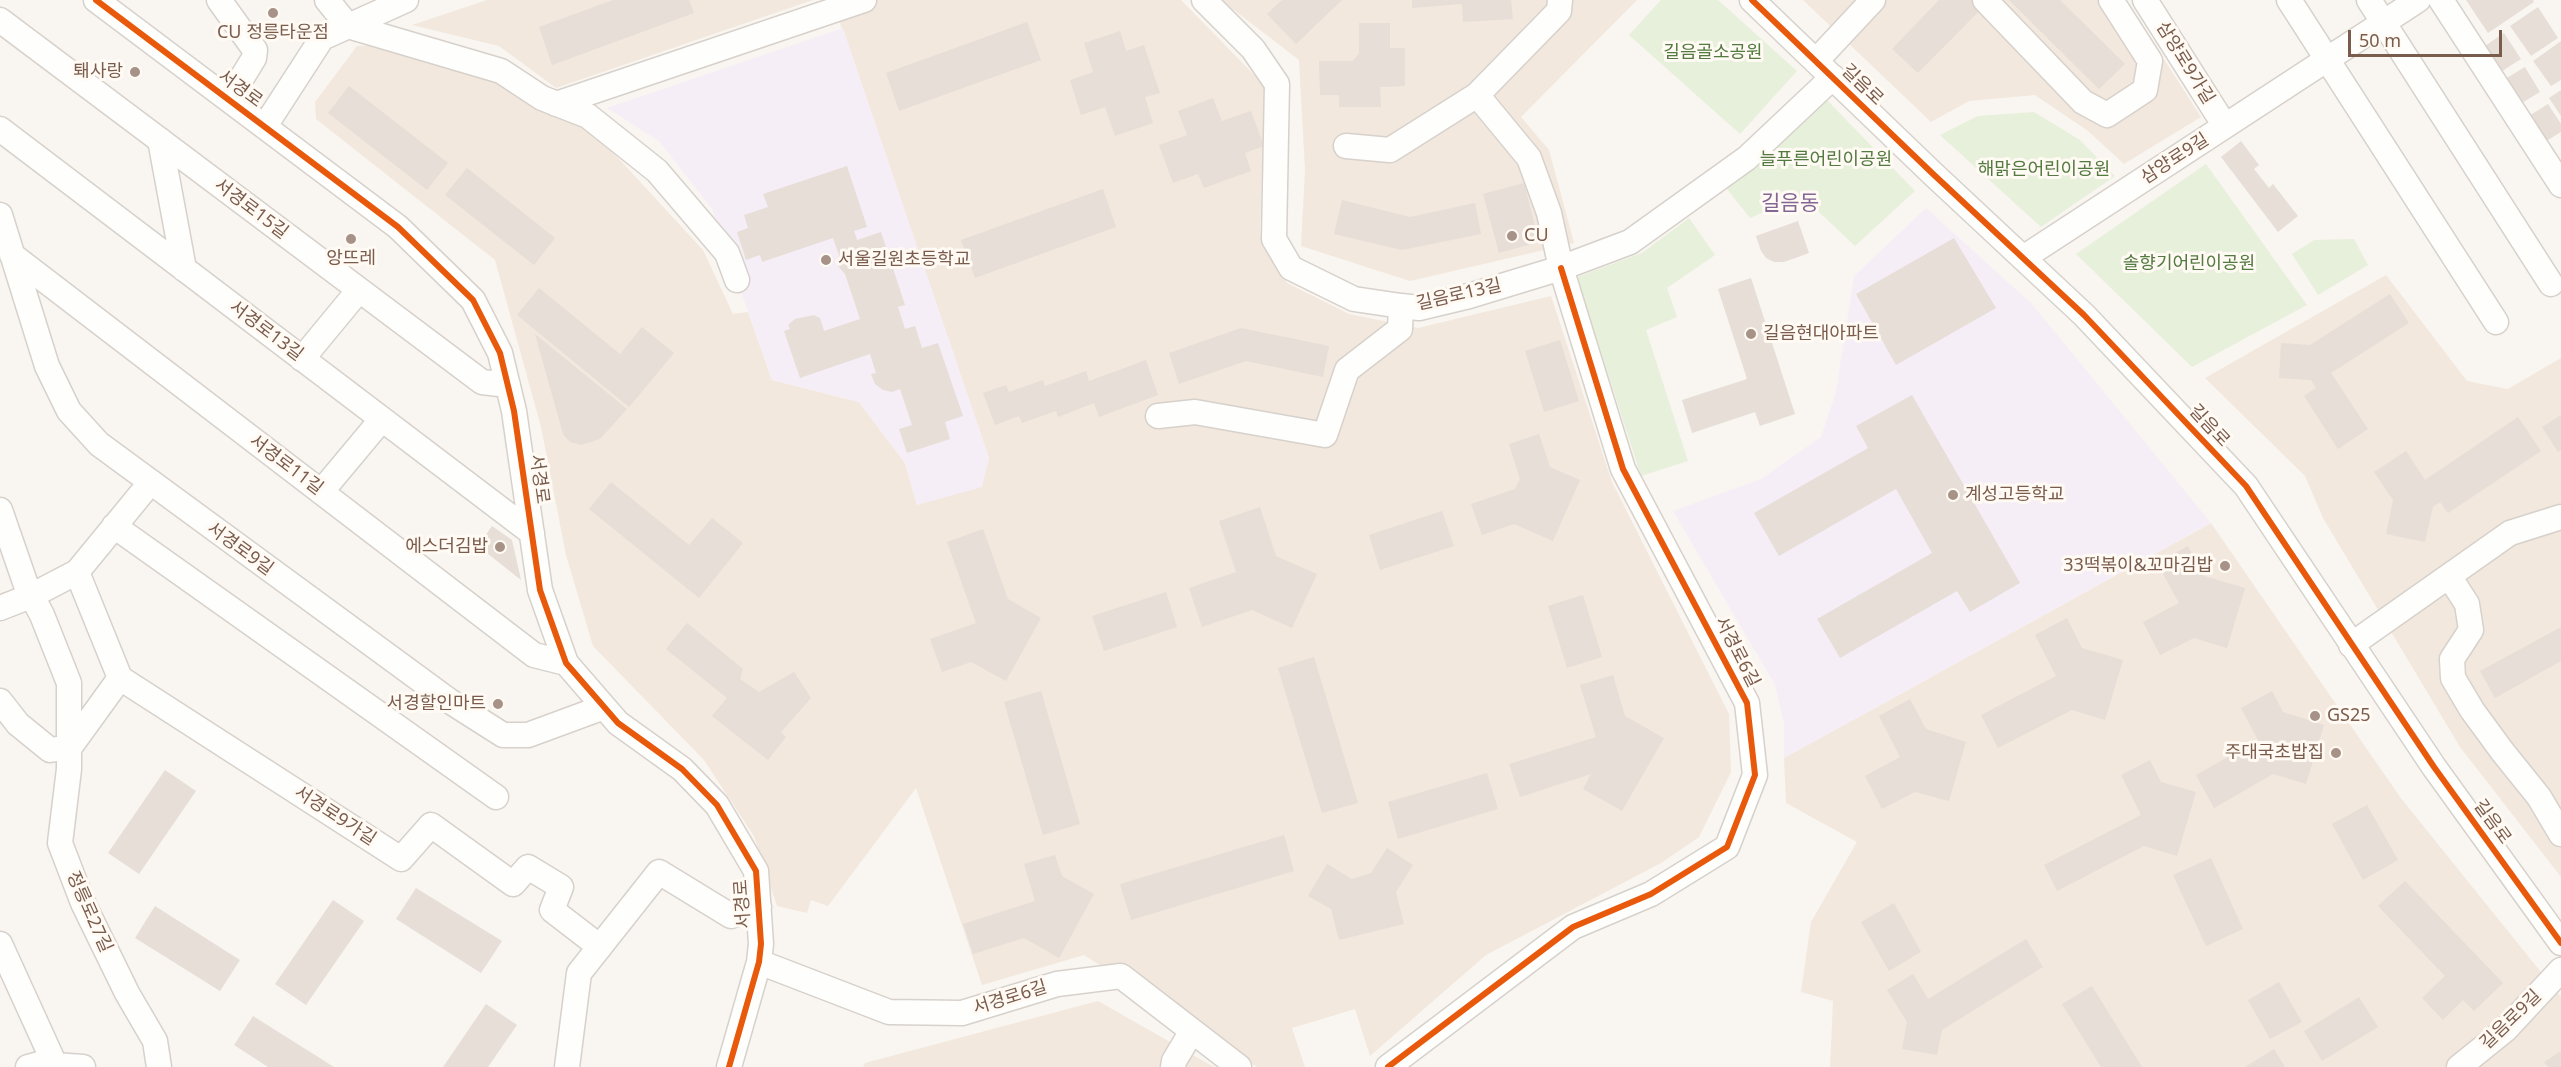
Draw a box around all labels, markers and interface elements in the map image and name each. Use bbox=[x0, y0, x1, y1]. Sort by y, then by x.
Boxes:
marker: CU 정릉타운점 bbox=[266, 6, 280, 20]
street label: 삼양로9가길 bbox=[2151, 18, 2219, 108]
scale bar bbox=[2351, 18, 2506, 56]
place label: CU 정릉타운점 bbox=[217, 22, 329, 44]
text: 50 m bbox=[2359, 28, 2401, 52]
park label: 길음골소공원 bbox=[1663, 42, 1763, 64]
street label: 길음로 bbox=[1837, 60, 1887, 110]
place label: 퇘사랑 bbox=[73, 61, 123, 83]
marker: 퇘사랑 bbox=[128, 65, 142, 79]
street label: 서경로 bbox=[214, 66, 266, 112]
street label: 삼양로9길 bbox=[2137, 129, 2213, 189]
park label: 늘푸른어린이공원 bbox=[1760, 149, 1892, 171]
park label: 해맑은어린이공원 bbox=[1978, 159, 2110, 181]
street label: 서경로15길 bbox=[210, 174, 292, 244]
district label: 길음동 bbox=[1761, 191, 1819, 217]
place label: CU bbox=[1524, 225, 1549, 247]
marker: CU bbox=[1505, 229, 1519, 243]
marker: 앙뜨레 bbox=[344, 232, 358, 246]
place label: 앙뜨레 bbox=[326, 248, 376, 270]
place label: 서울길원초등학교 bbox=[838, 249, 970, 271]
marker: 서울길원초등학교 bbox=[819, 253, 833, 267]
park label: 솔향기어린이공원 bbox=[2123, 253, 2255, 275]
street label: 길음로13길 bbox=[1414, 275, 1504, 315]
street label: 서경로13길 bbox=[225, 296, 307, 366]
place label: 길음현대아파트 bbox=[1763, 323, 1879, 345]
marker: 길음현대아파트 bbox=[1744, 327, 1758, 341]
street label: 길음로 bbox=[2184, 400, 2234, 452]
street label: 서경로11길 bbox=[245, 430, 327, 500]
street label: 서경로 bbox=[525, 453, 553, 505]
place label: 계성고등학교 bbox=[1965, 484, 2064, 506]
marker: 계성고등학교 bbox=[1946, 488, 1960, 502]
street label: 서경로9길 bbox=[203, 518, 277, 580]
place label: 에스더김밥 bbox=[405, 536, 488, 558]
marker: 에스더김밥 bbox=[493, 540, 507, 554]
place label: 33떡볶이&꼬마김밥 bbox=[2063, 555, 2213, 577]
marker: 33떡볶이&꼬마김밥 bbox=[2218, 559, 2232, 573]
street label: 서경로6길 bbox=[1710, 613, 1764, 691]
place label: 서경할인마트 bbox=[387, 693, 486, 715]
marker: 서경할인마트 bbox=[491, 697, 505, 711]
place label: GS25 bbox=[2327, 705, 2371, 727]
marker: GS25 bbox=[2308, 709, 2322, 723]
place label: 주대국초밥집 bbox=[2225, 742, 2324, 764]
marker: 주대국초밥집 bbox=[2329, 746, 2343, 760]
street label: 서경로9가길 bbox=[290, 782, 380, 850]
street label: 길음로 bbox=[2469, 796, 2515, 848]
street label: 정릉로27길 bbox=[61, 868, 117, 956]
street label: 서경로 bbox=[730, 878, 756, 930]
street label: 서경로6길 bbox=[970, 976, 1050, 1020]
street label: 길음로9길 bbox=[2476, 986, 2546, 1054]

